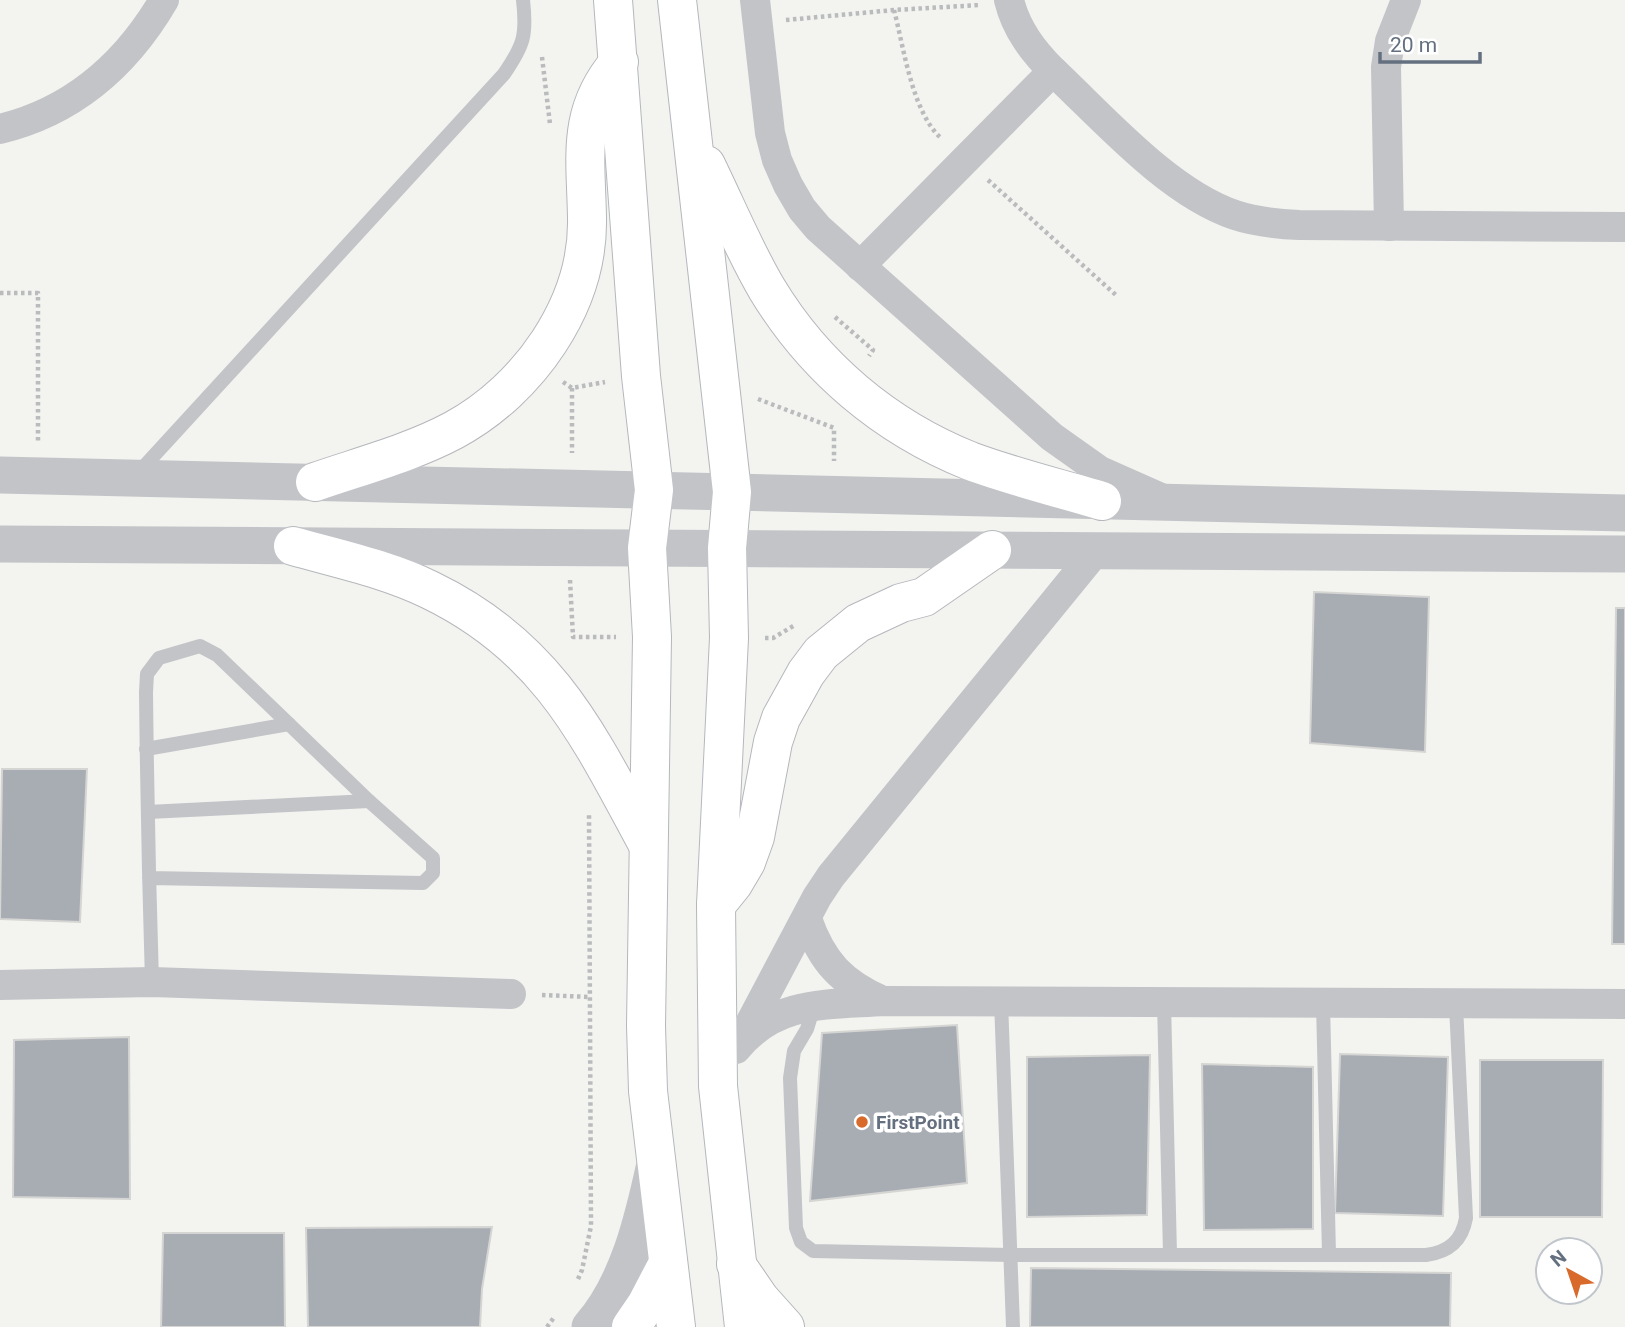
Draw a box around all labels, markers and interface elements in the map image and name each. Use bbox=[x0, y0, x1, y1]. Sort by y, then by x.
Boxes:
scale bar bbox=[1380, 21, 1480, 65]
text: 20 m bbox=[1390, 33, 1437, 57]
place label: FirstPoint bbox=[876, 1111, 960, 1134]
marker: FirstPoint bbox=[854, 1114, 870, 1130]
north arrow bbox=[1534, 1236, 1604, 1306]
text: N bbox=[1546, 1245, 1571, 1271]

